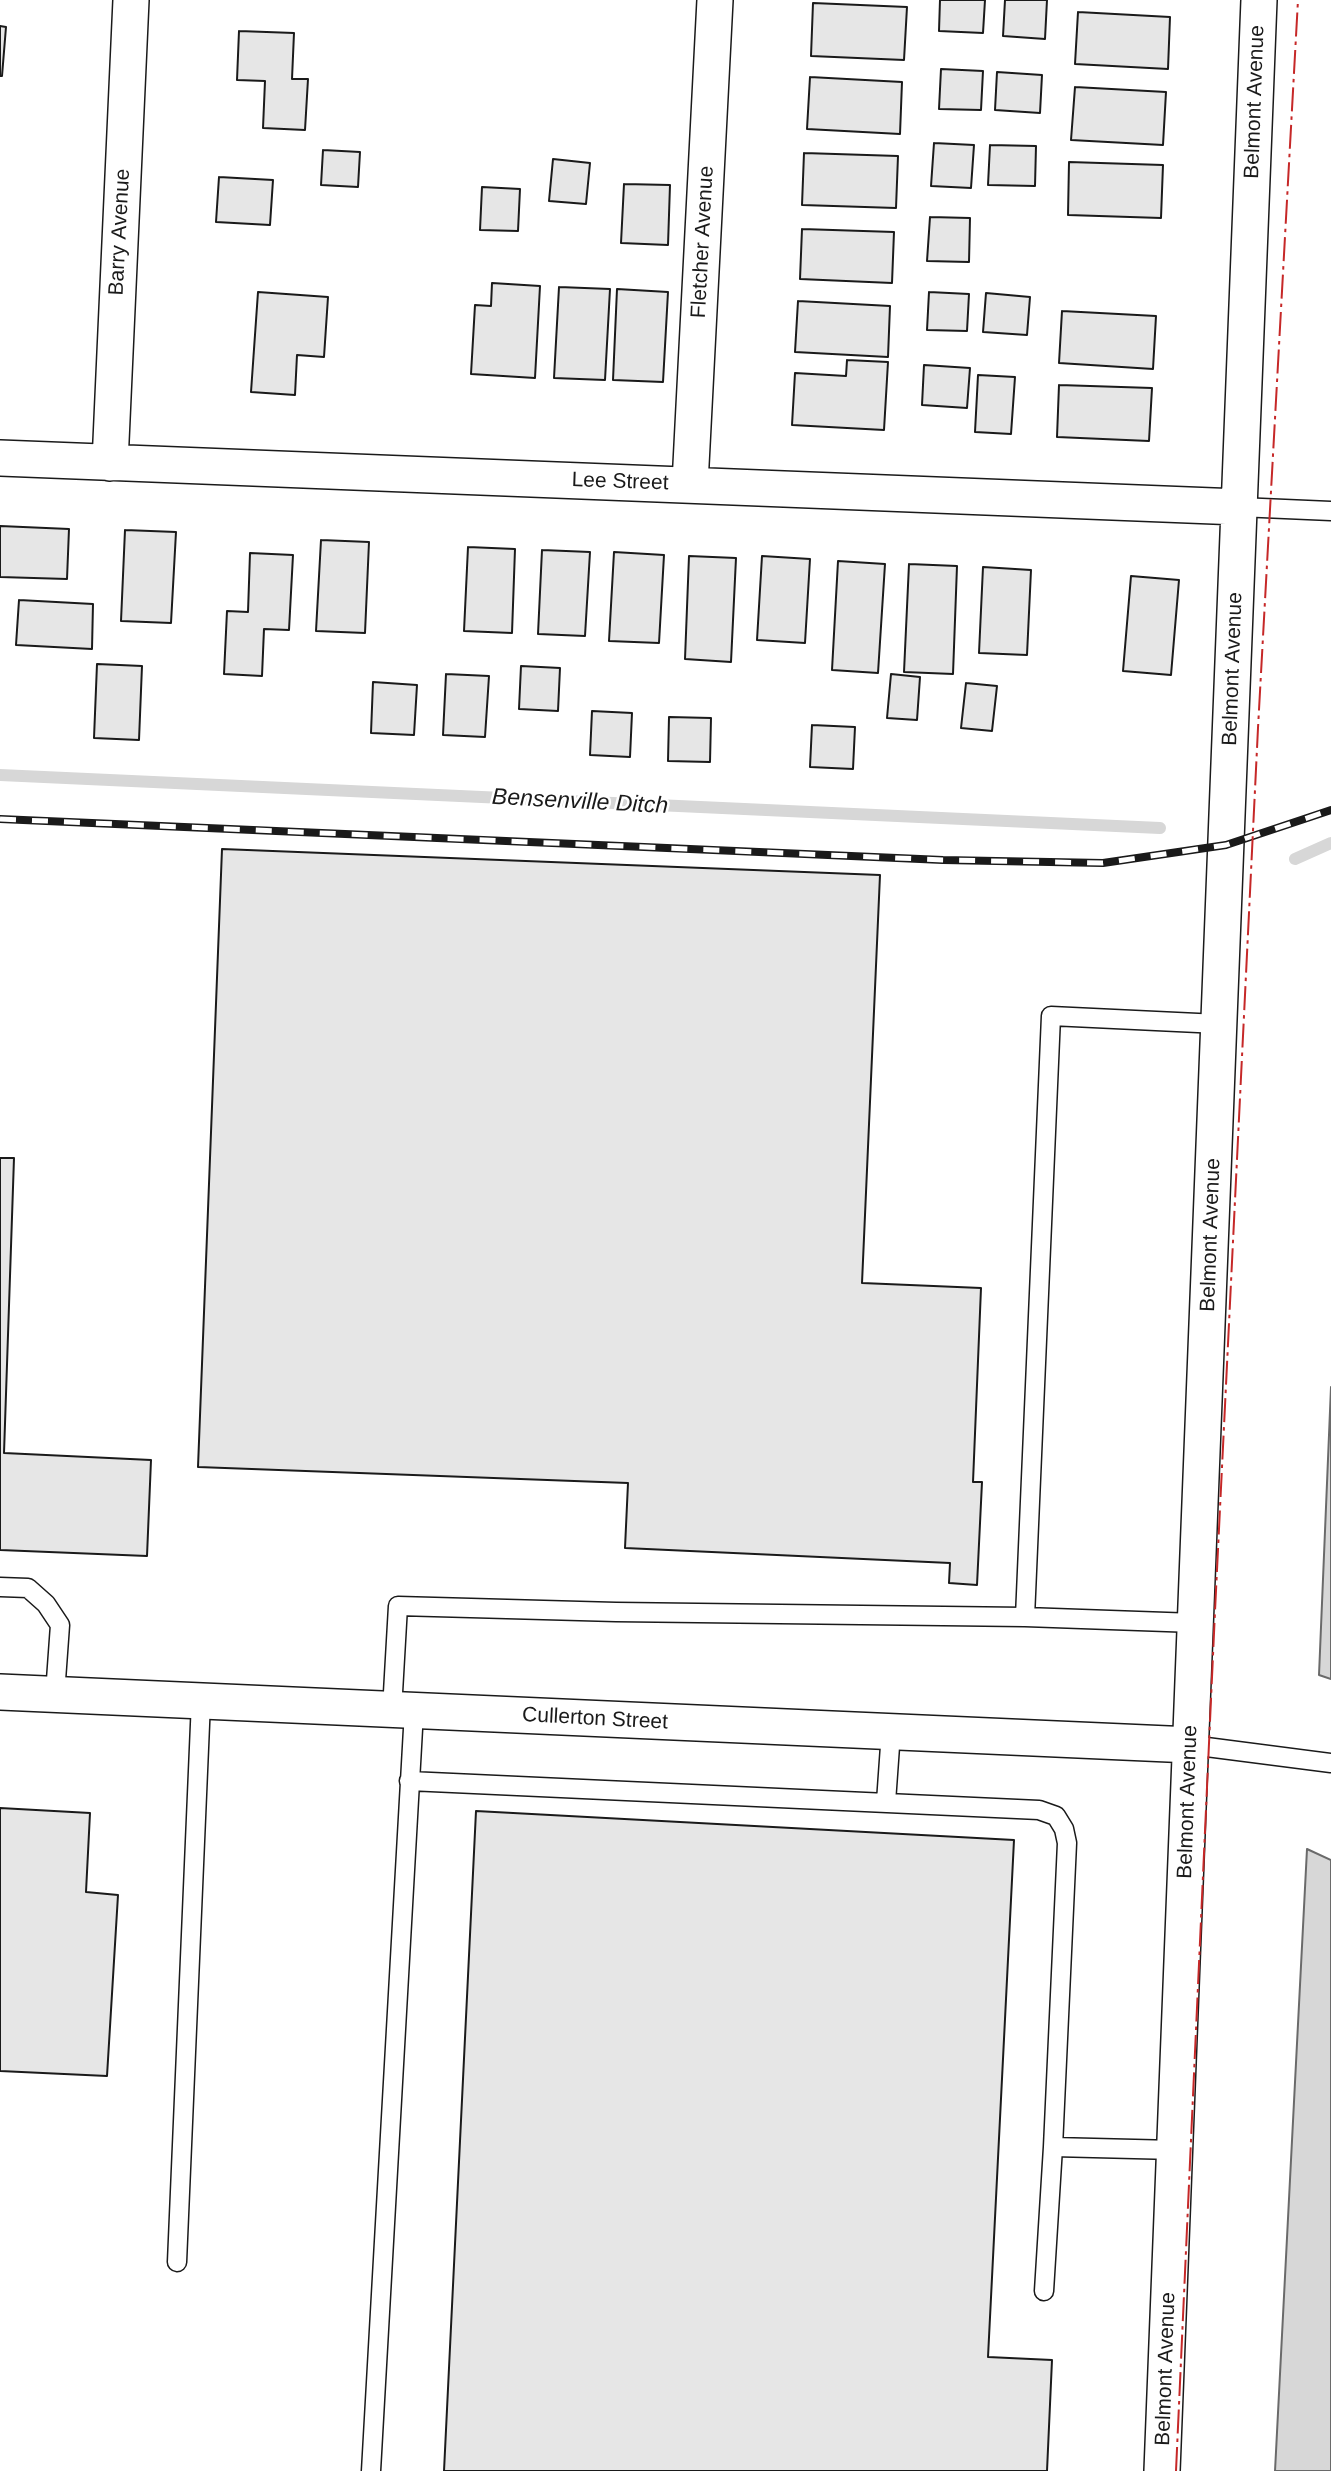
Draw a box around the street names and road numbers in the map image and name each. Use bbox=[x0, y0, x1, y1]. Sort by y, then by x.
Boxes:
street label: Belmont Avenue bbox=[1240, 25, 1270, 179]
street label: Fletcher Avenue bbox=[686, 165, 720, 319]
street label: Barry Avenue bbox=[104, 168, 136, 296]
street label: Lee Street bbox=[571, 468, 669, 496]
street label: Belmont Avenue bbox=[1218, 592, 1248, 746]
street label: Belmont Avenue bbox=[1196, 1158, 1226, 1312]
street label: Cullerton Street bbox=[521, 1703, 669, 1735]
street label: Belmont Avenue bbox=[1173, 1725, 1203, 1879]
street label: Belmont Avenue bbox=[1151, 2292, 1181, 2446]

